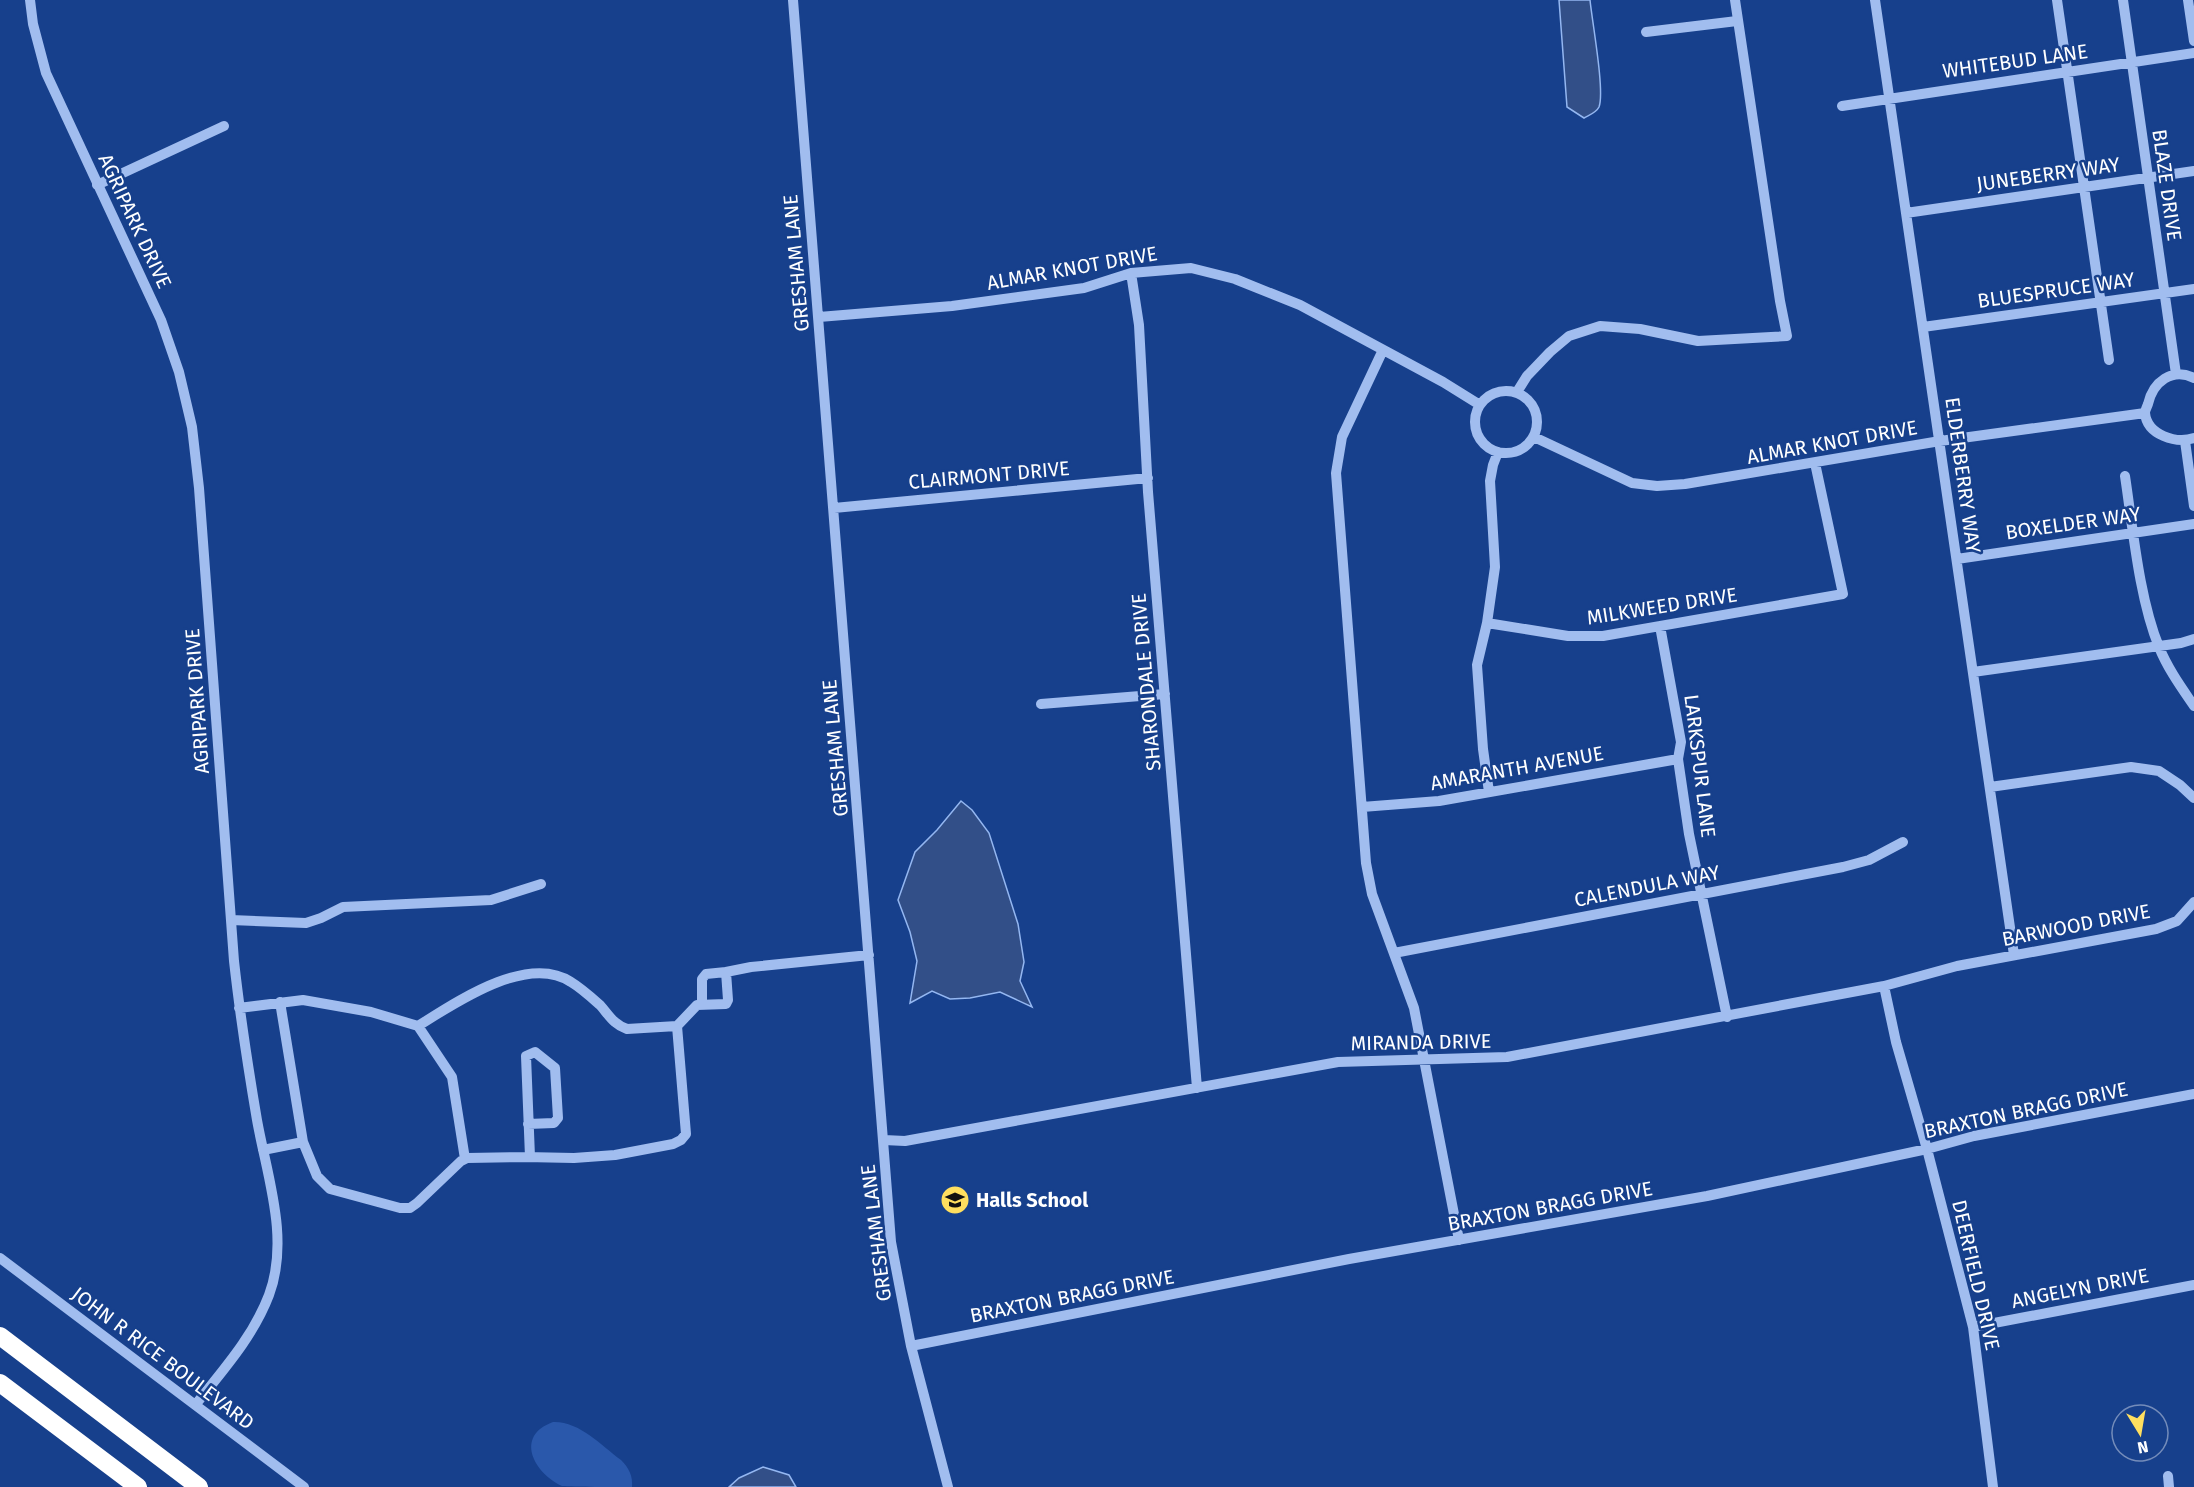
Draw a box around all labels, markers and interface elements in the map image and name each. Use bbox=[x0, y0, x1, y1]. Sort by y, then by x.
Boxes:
street label: WHITEBUD LANE bbox=[1941, 39, 2089, 83]
street label: BLAZE DRIVE bbox=[2147, 128, 2187, 242]
street label: AGRIPARK DRIVE bbox=[93, 150, 177, 292]
street label: JUNEBERRY WAY bbox=[1975, 152, 2121, 196]
street label: GRESHAM LANE bbox=[778, 193, 814, 333]
street label: ALMAR KNOT DRIVE bbox=[985, 241, 1159, 295]
street label: BLUESPRUCE WAY bbox=[1976, 267, 2136, 313]
street label: ELDERBERRY WAY bbox=[1940, 396, 1986, 554]
street label: ALMAR KNOT DRIVE bbox=[1745, 415, 1919, 469]
street label: CLAIRMONT DRIVE bbox=[907, 456, 1071, 494]
street label: BOXELDER WAY bbox=[2004, 502, 2142, 544]
street label: MILKWEED DRIVE bbox=[1585, 582, 1739, 630]
street label: SHARONDALE DRIVE bbox=[1126, 592, 1166, 772]
street label: AGRIPARK DRIVE bbox=[180, 628, 214, 774]
street label: GRESHAM LANE bbox=[817, 678, 853, 818]
street label: LARKSPUR LANE bbox=[1679, 693, 1721, 839]
street label: AMARANTH AVENUE bbox=[1428, 741, 1606, 795]
street label: CALENDULA WAY bbox=[1572, 860, 1722, 912]
street label: BARWOOD DRIVE bbox=[2000, 899, 2152, 951]
street label: MIRANDA DRIVE bbox=[1350, 1029, 1492, 1055]
street label: BRAXTON BRAGG DRIVE bbox=[1922, 1077, 2130, 1143]
street label: GRESHAM LANE bbox=[856, 1163, 896, 1303]
street label: BRAXTON BRAGG DRIVE bbox=[1446, 1176, 1654, 1236]
school or university icon: Halls School bbox=[939, 1184, 971, 1216]
place label: Halls School bbox=[976, 1188, 1088, 1212]
street label: DEERFIELD DRIVE bbox=[1947, 1197, 2005, 1353]
street label: ANGELYN DRIVE bbox=[2009, 1263, 2151, 1313]
street label: BRAXTON BRAGG DRIVE bbox=[968, 1264, 1176, 1328]
street label: JOHN R RICE BOULEVARD bbox=[67, 1282, 259, 1434]
north arrow bbox=[2110, 1403, 2170, 1463]
text: N bbox=[2136, 1437, 2150, 1458]

